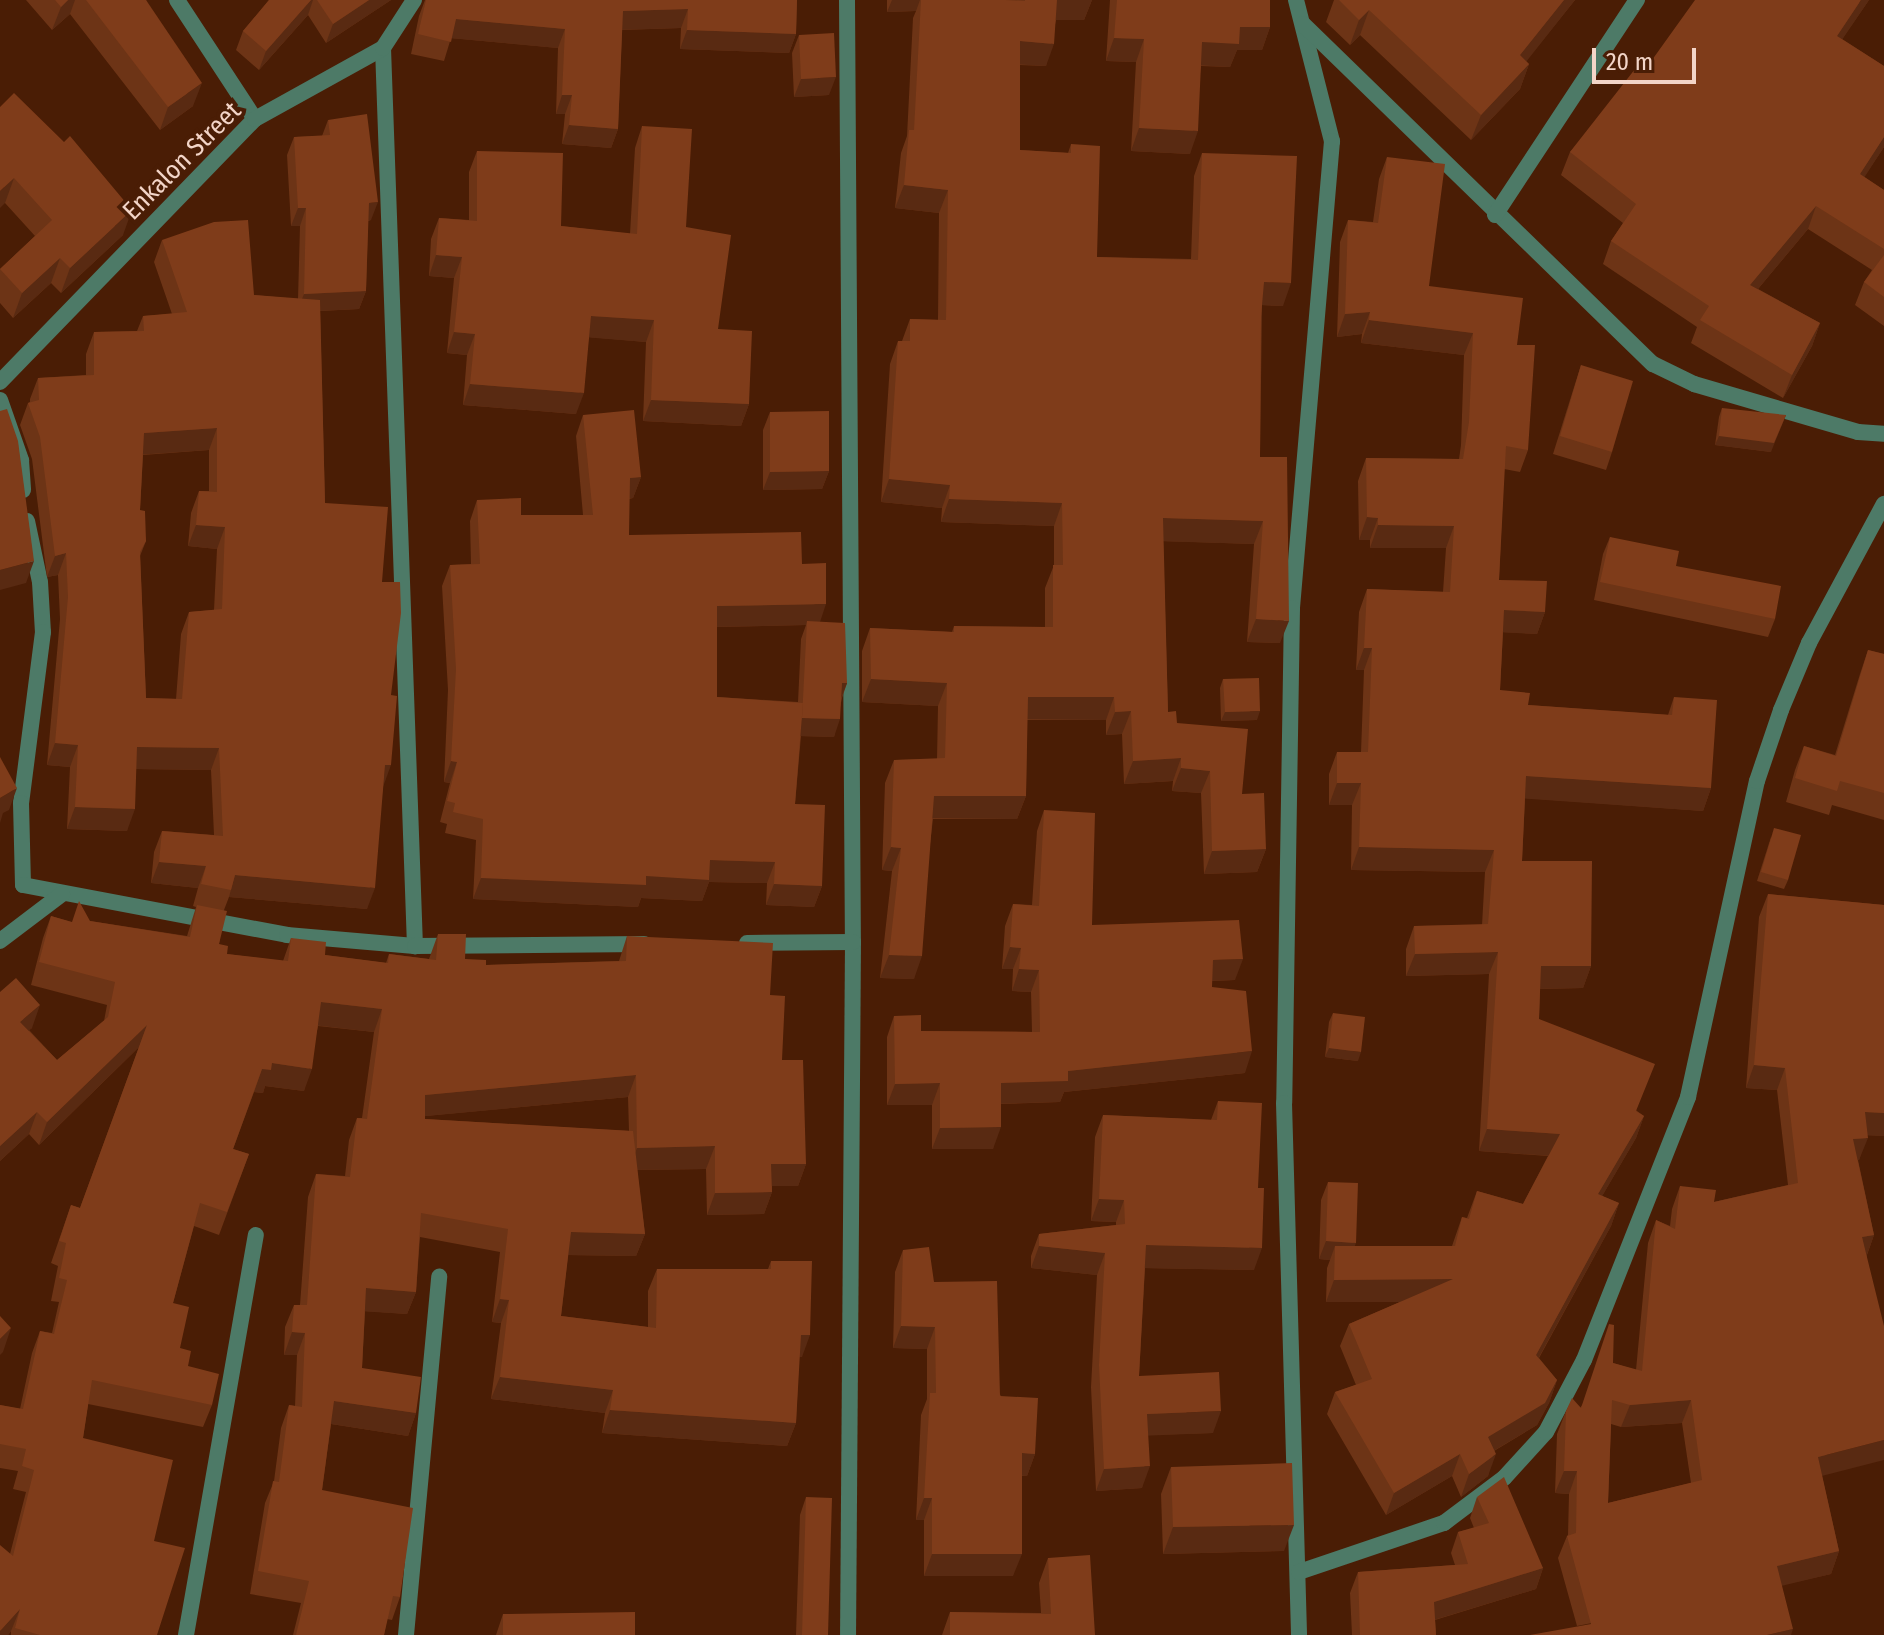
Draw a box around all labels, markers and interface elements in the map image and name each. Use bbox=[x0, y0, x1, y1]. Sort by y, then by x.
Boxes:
scale bar bbox=[1596, 32, 1700, 82]
text: 20 m bbox=[1606, 48, 1653, 76]
street label: Enkalon Street bbox=[117, 96, 247, 226]

